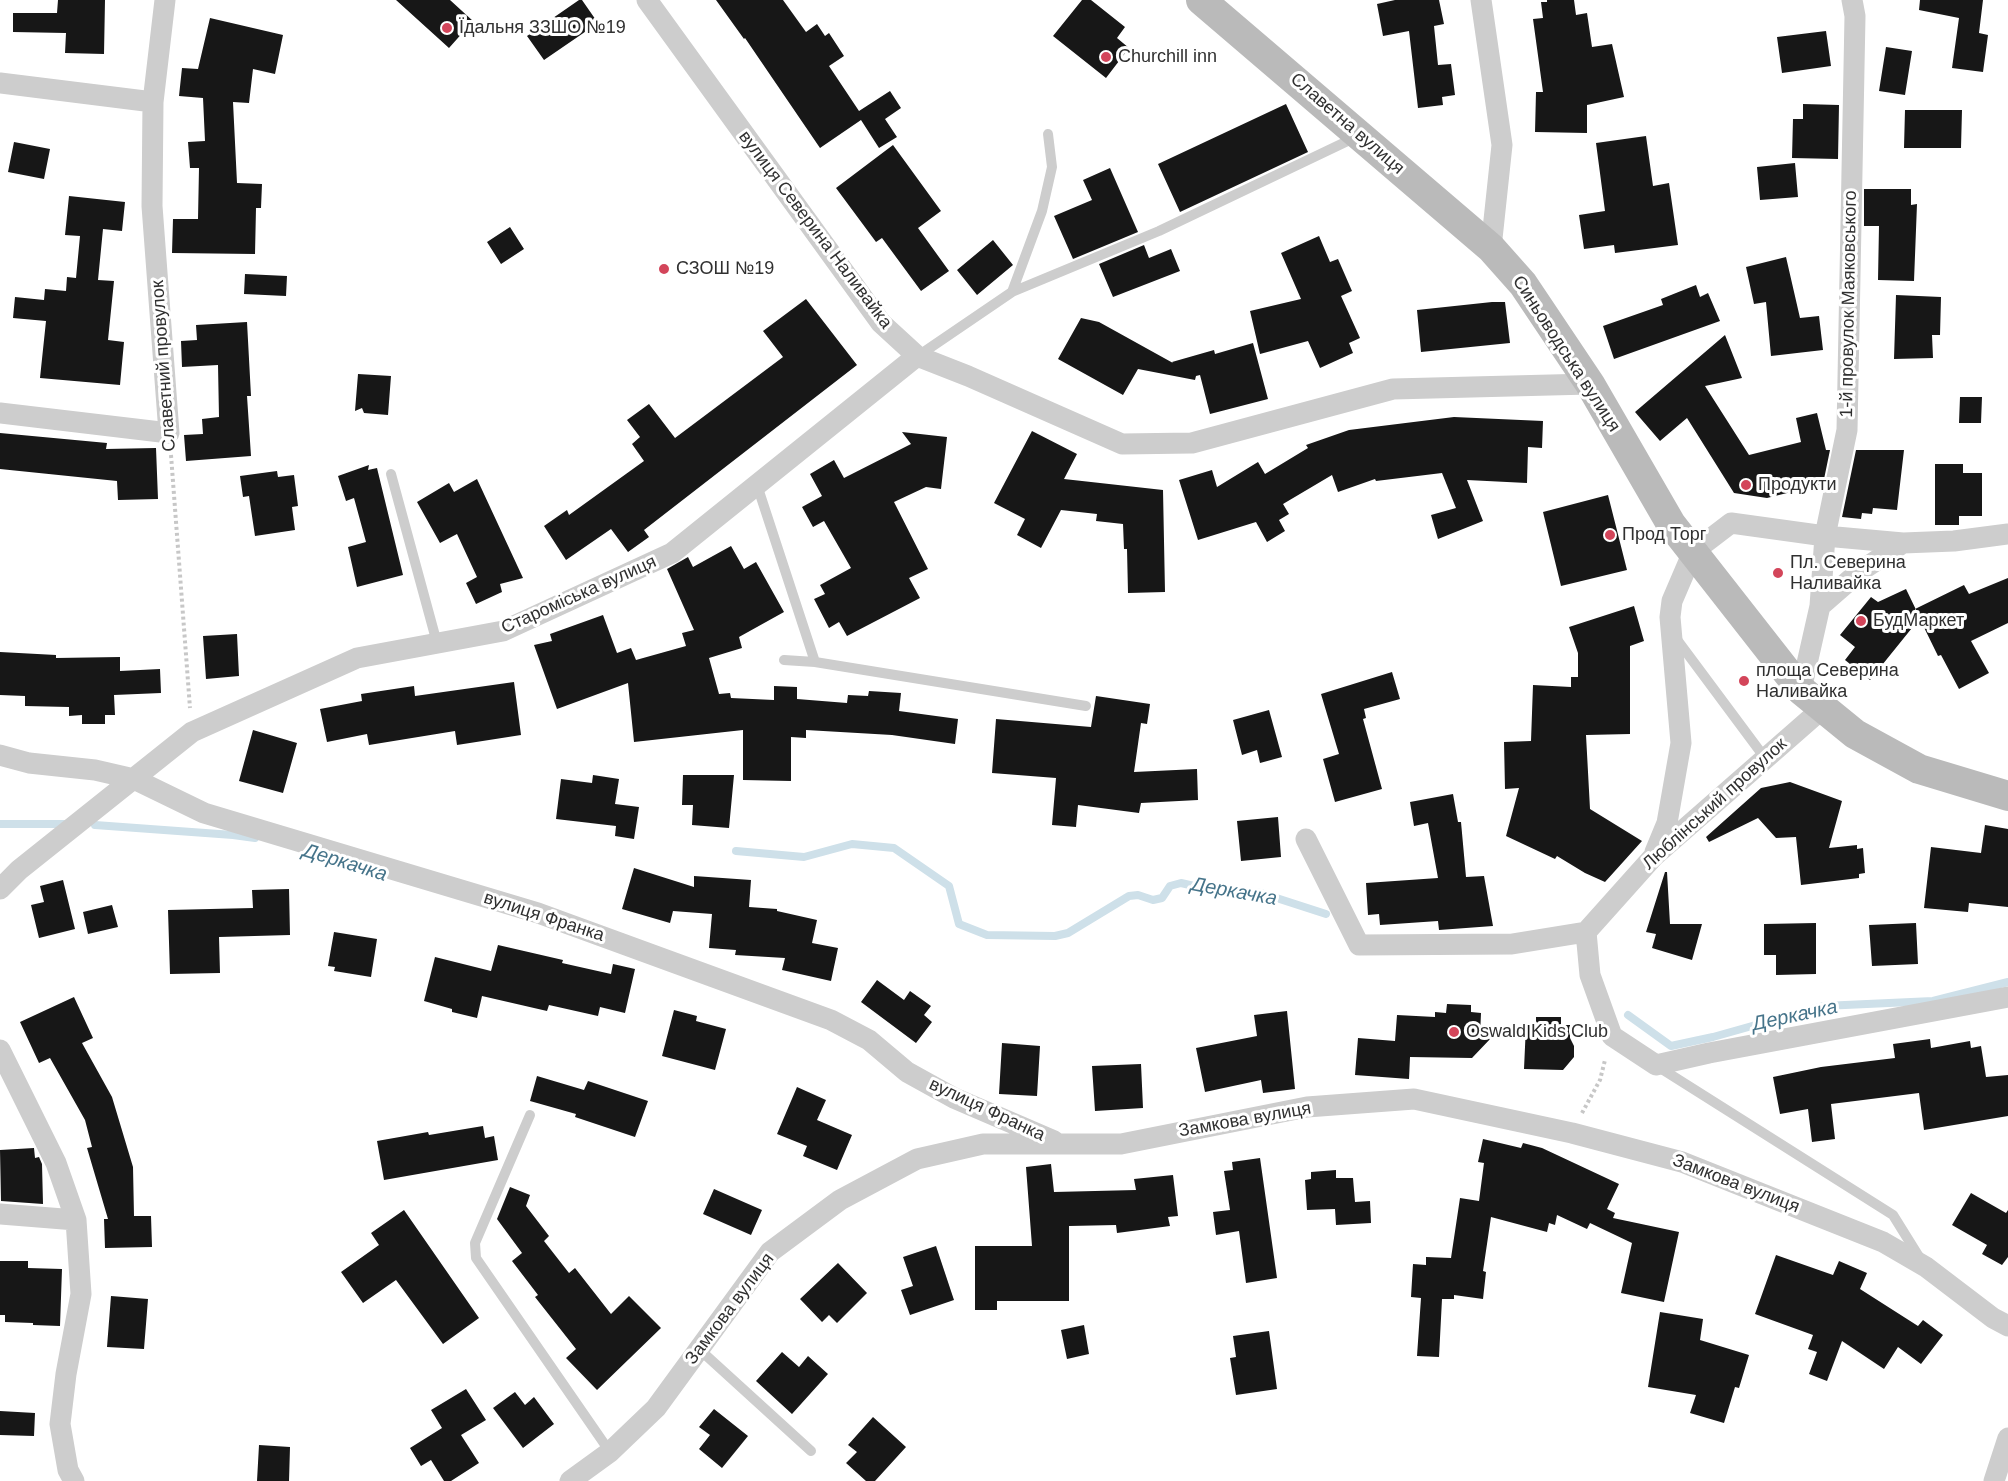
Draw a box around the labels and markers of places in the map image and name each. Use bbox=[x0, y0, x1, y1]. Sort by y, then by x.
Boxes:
place label: Їдальня ЗЗШО №19 bbox=[459, 17, 626, 39]
marker: Їдальня ЗЗШО №19 bbox=[440, 21, 454, 35]
place label: Churchill inn bbox=[1118, 46, 1217, 68]
marker: Churchill inn bbox=[1099, 50, 1113, 64]
place label: СЗОШ №19 bbox=[676, 258, 774, 280]
marker: СЗОШ №19 bbox=[657, 262, 671, 276]
place label: Продукти bbox=[1758, 474, 1836, 496]
marker: Продукти bbox=[1739, 478, 1753, 492]
place label: Прод Торг bbox=[1622, 524, 1706, 546]
marker: Прод Торг bbox=[1603, 528, 1617, 542]
place label: Пл. Северина Наливайка bbox=[1790, 552, 1906, 594]
marker: Пл. Северина Наливайка bbox=[1771, 566, 1785, 580]
place label: БудМаркет bbox=[1873, 610, 1964, 632]
marker: БудМаркет bbox=[1854, 614, 1868, 628]
place label: площа Северина Наливайка bbox=[1756, 660, 1899, 702]
marker: площа Северина Наливайка bbox=[1737, 674, 1751, 688]
place label: Oswald Kids Club bbox=[1466, 1021, 1608, 1043]
marker: Oswald Kids Club bbox=[1447, 1025, 1461, 1039]

